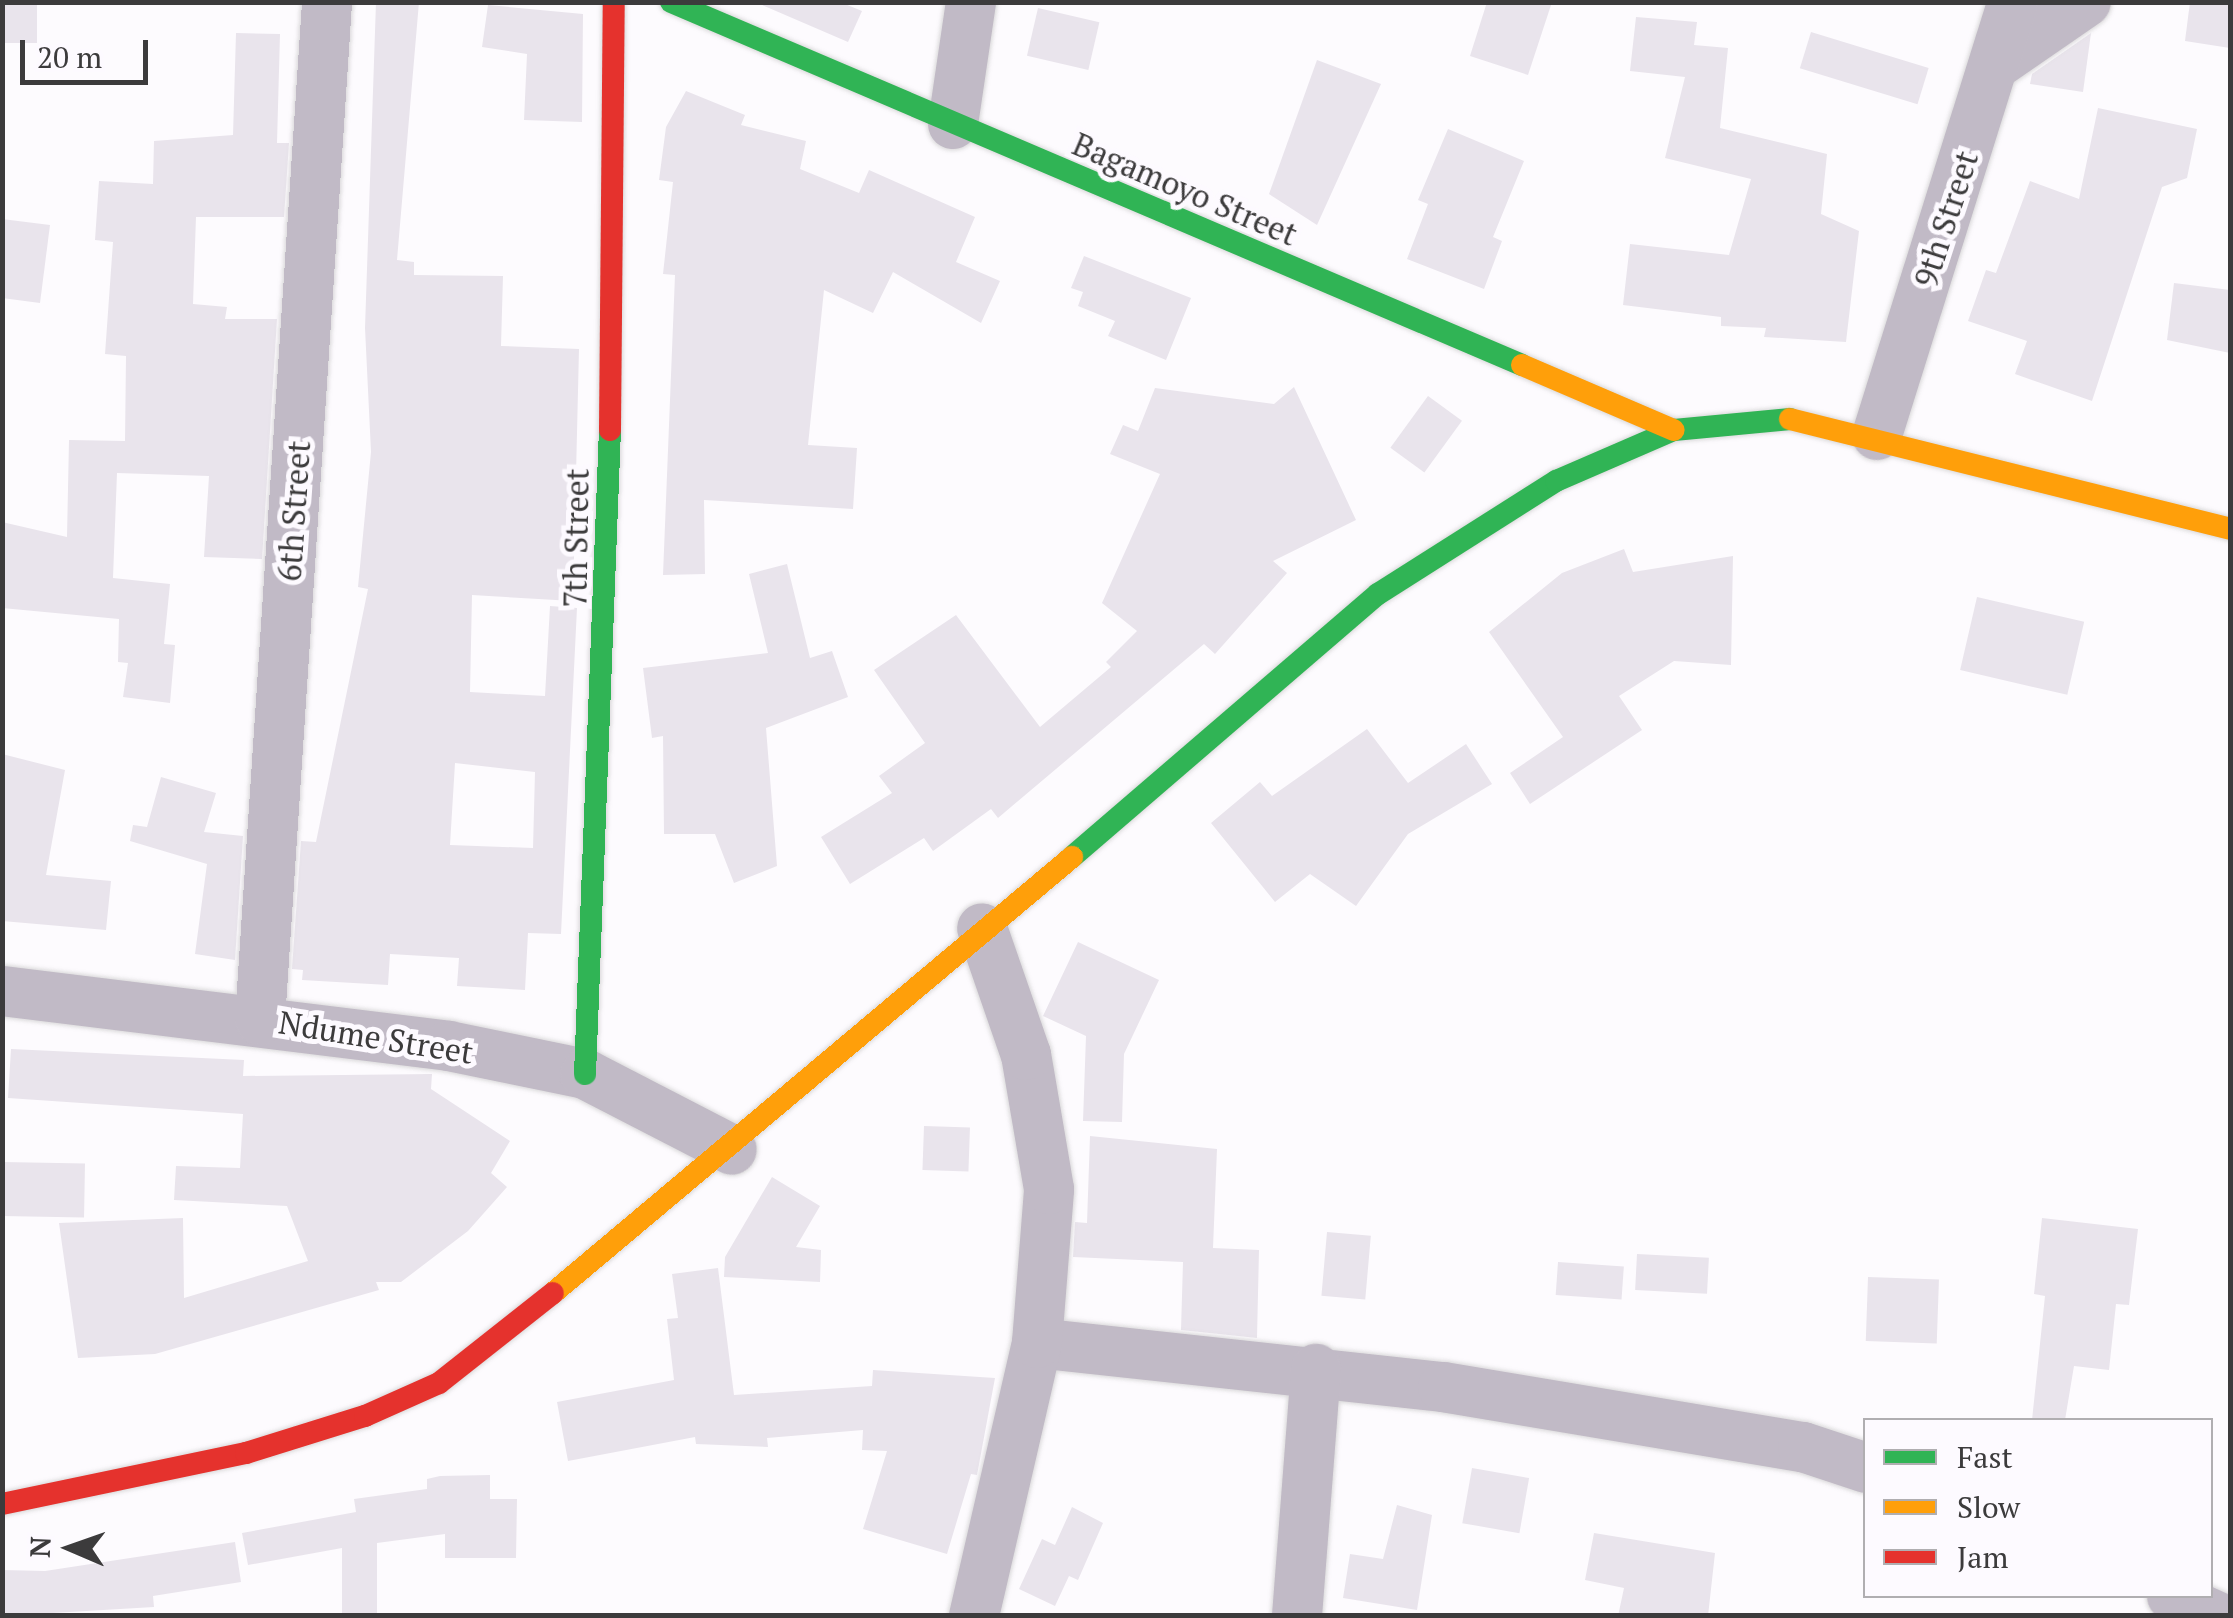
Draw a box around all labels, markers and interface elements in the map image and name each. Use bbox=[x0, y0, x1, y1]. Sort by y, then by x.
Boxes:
scale bar bbox=[25, 20, 152, 82]
text: 20 m bbox=[37, 37, 102, 77]
street label: Bagamoyo Street bbox=[1067, 124, 1303, 254]
street label: 9th Street bbox=[1906, 146, 1986, 292]
street label: 6th Street bbox=[270, 439, 318, 583]
street label: 7th Street bbox=[556, 468, 596, 608]
street label: Ndume Street bbox=[276, 1003, 476, 1071]
legend bbox=[1863, 1418, 2213, 1598]
text: Fast bbox=[1957, 1437, 2013, 1477]
text: Slow bbox=[1957, 1487, 2020, 1527]
north arrow bbox=[20, 1498, 120, 1598]
text: N bbox=[21, 1536, 58, 1558]
text: Jam bbox=[1957, 1537, 2008, 1577]

